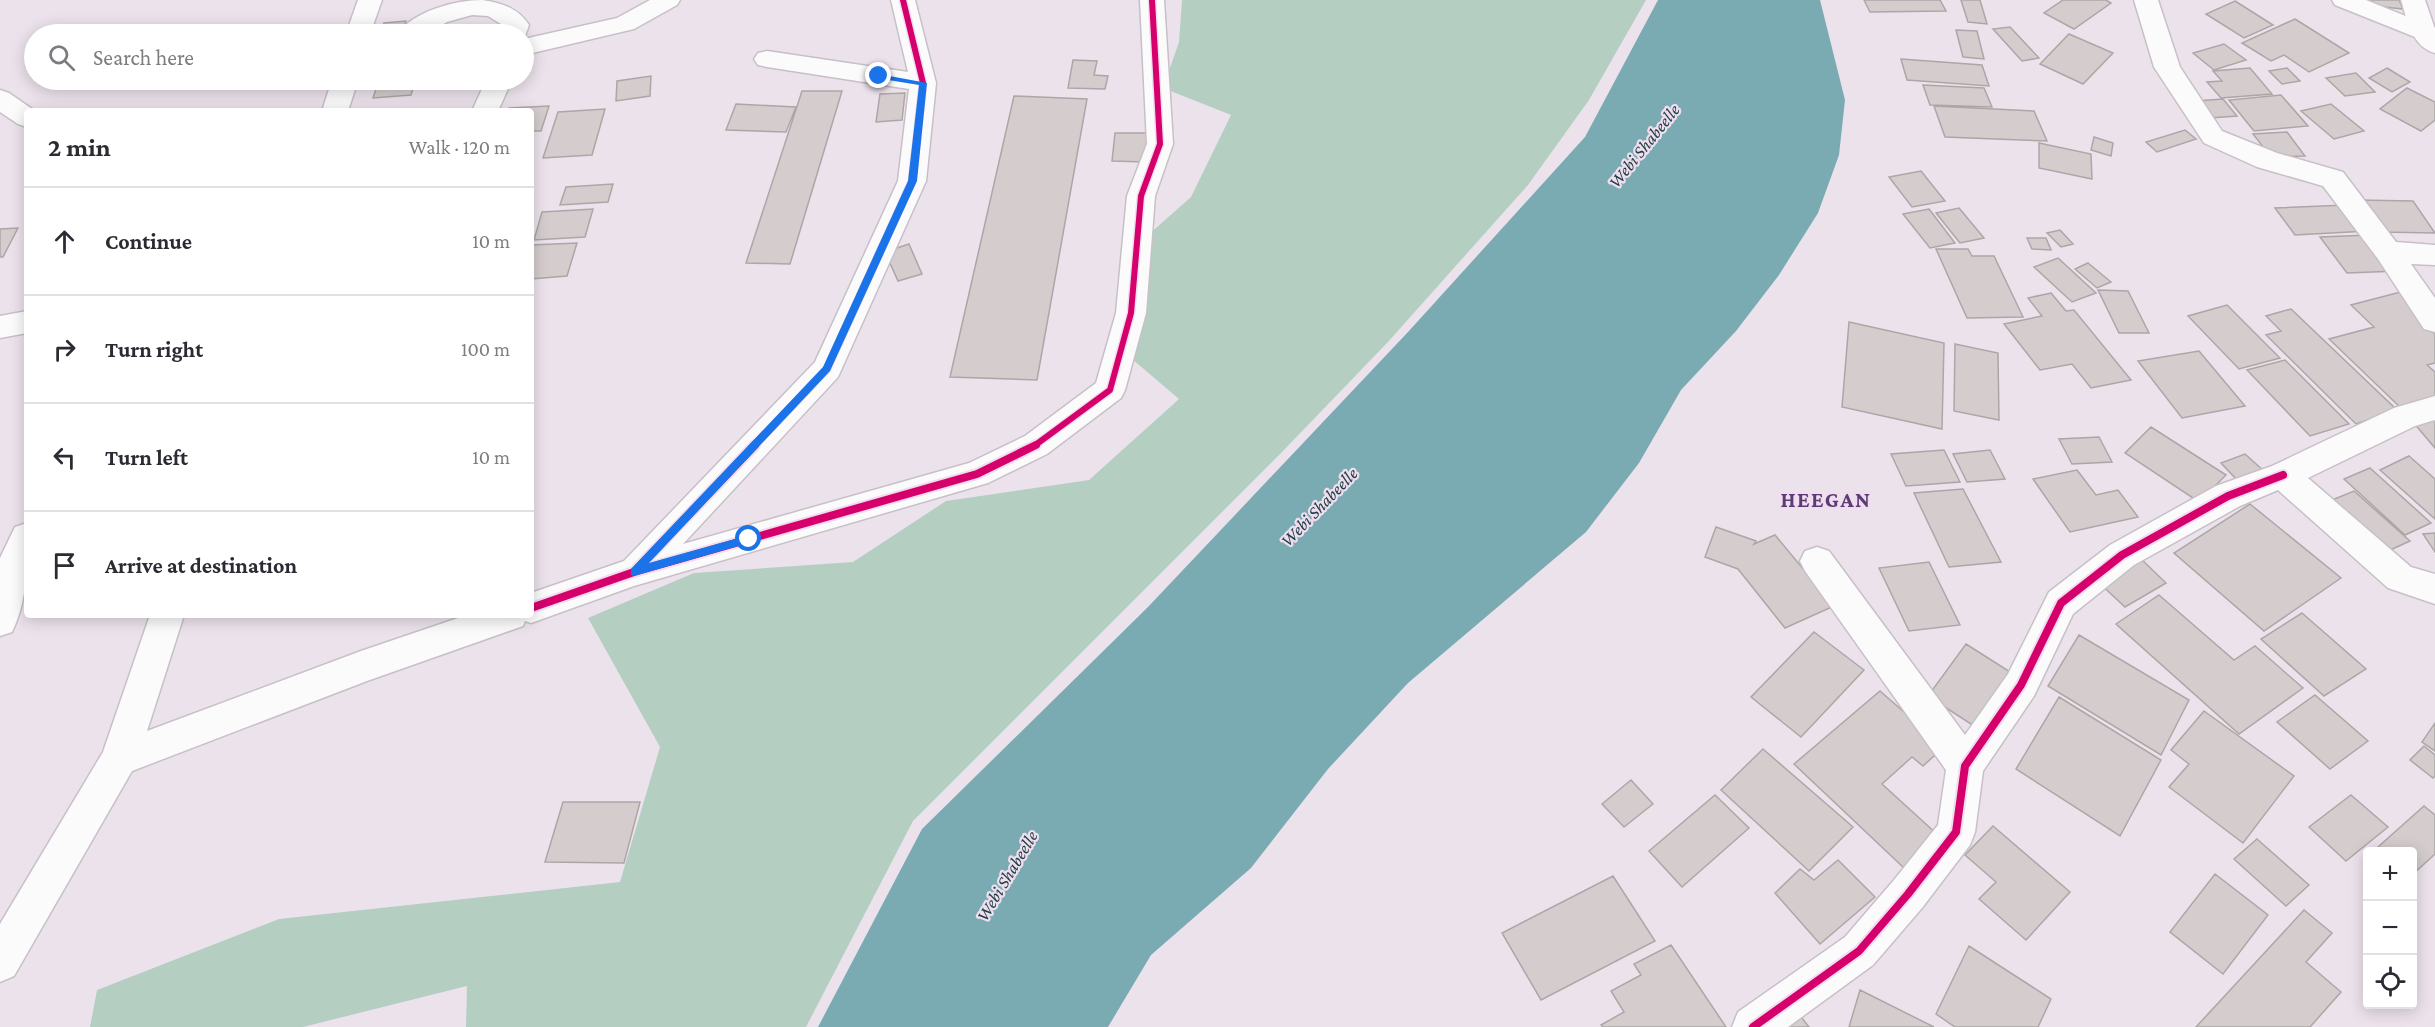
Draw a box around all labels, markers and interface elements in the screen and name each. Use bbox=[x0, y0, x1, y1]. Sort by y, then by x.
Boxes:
search box bbox=[24, 24, 534, 90]
icon: search bbox=[45, 41, 78, 74]
text: Search here bbox=[93, 45, 194, 70]
route end bbox=[865, 62, 891, 88]
water label: Webi Shabeelle bbox=[1604, 100, 1684, 192]
text: 2 min bbox=[48, 133, 111, 162]
text: Walk · 120 m bbox=[409, 136, 510, 158]
icon: ahead bbox=[48, 225, 81, 258]
text: Continue bbox=[105, 229, 192, 254]
text: 10 m bbox=[472, 230, 510, 252]
icon: right bbox=[48, 333, 81, 366]
text: Turn right bbox=[105, 337, 203, 362]
text: 100 m bbox=[461, 338, 510, 360]
icon: left bbox=[48, 441, 81, 474]
text: Turn left bbox=[105, 445, 188, 470]
text: 10 m bbox=[472, 446, 510, 468]
water label: Webi Shabeelle bbox=[1276, 463, 1362, 551]
district label: HEEGAN bbox=[1780, 487, 1872, 512]
route start bbox=[735, 525, 761, 551]
icon: arrive bbox=[48, 549, 81, 582]
text: Arrive at destination bbox=[105, 553, 297, 578]
water label: Webi Shabeelle bbox=[972, 827, 1042, 925]
map controls bbox=[2363, 847, 2417, 1009]
button: + bbox=[2363, 847, 2417, 901]
button: − bbox=[2363, 901, 2417, 955]
button: locate bbox=[2363, 955, 2417, 1009]

